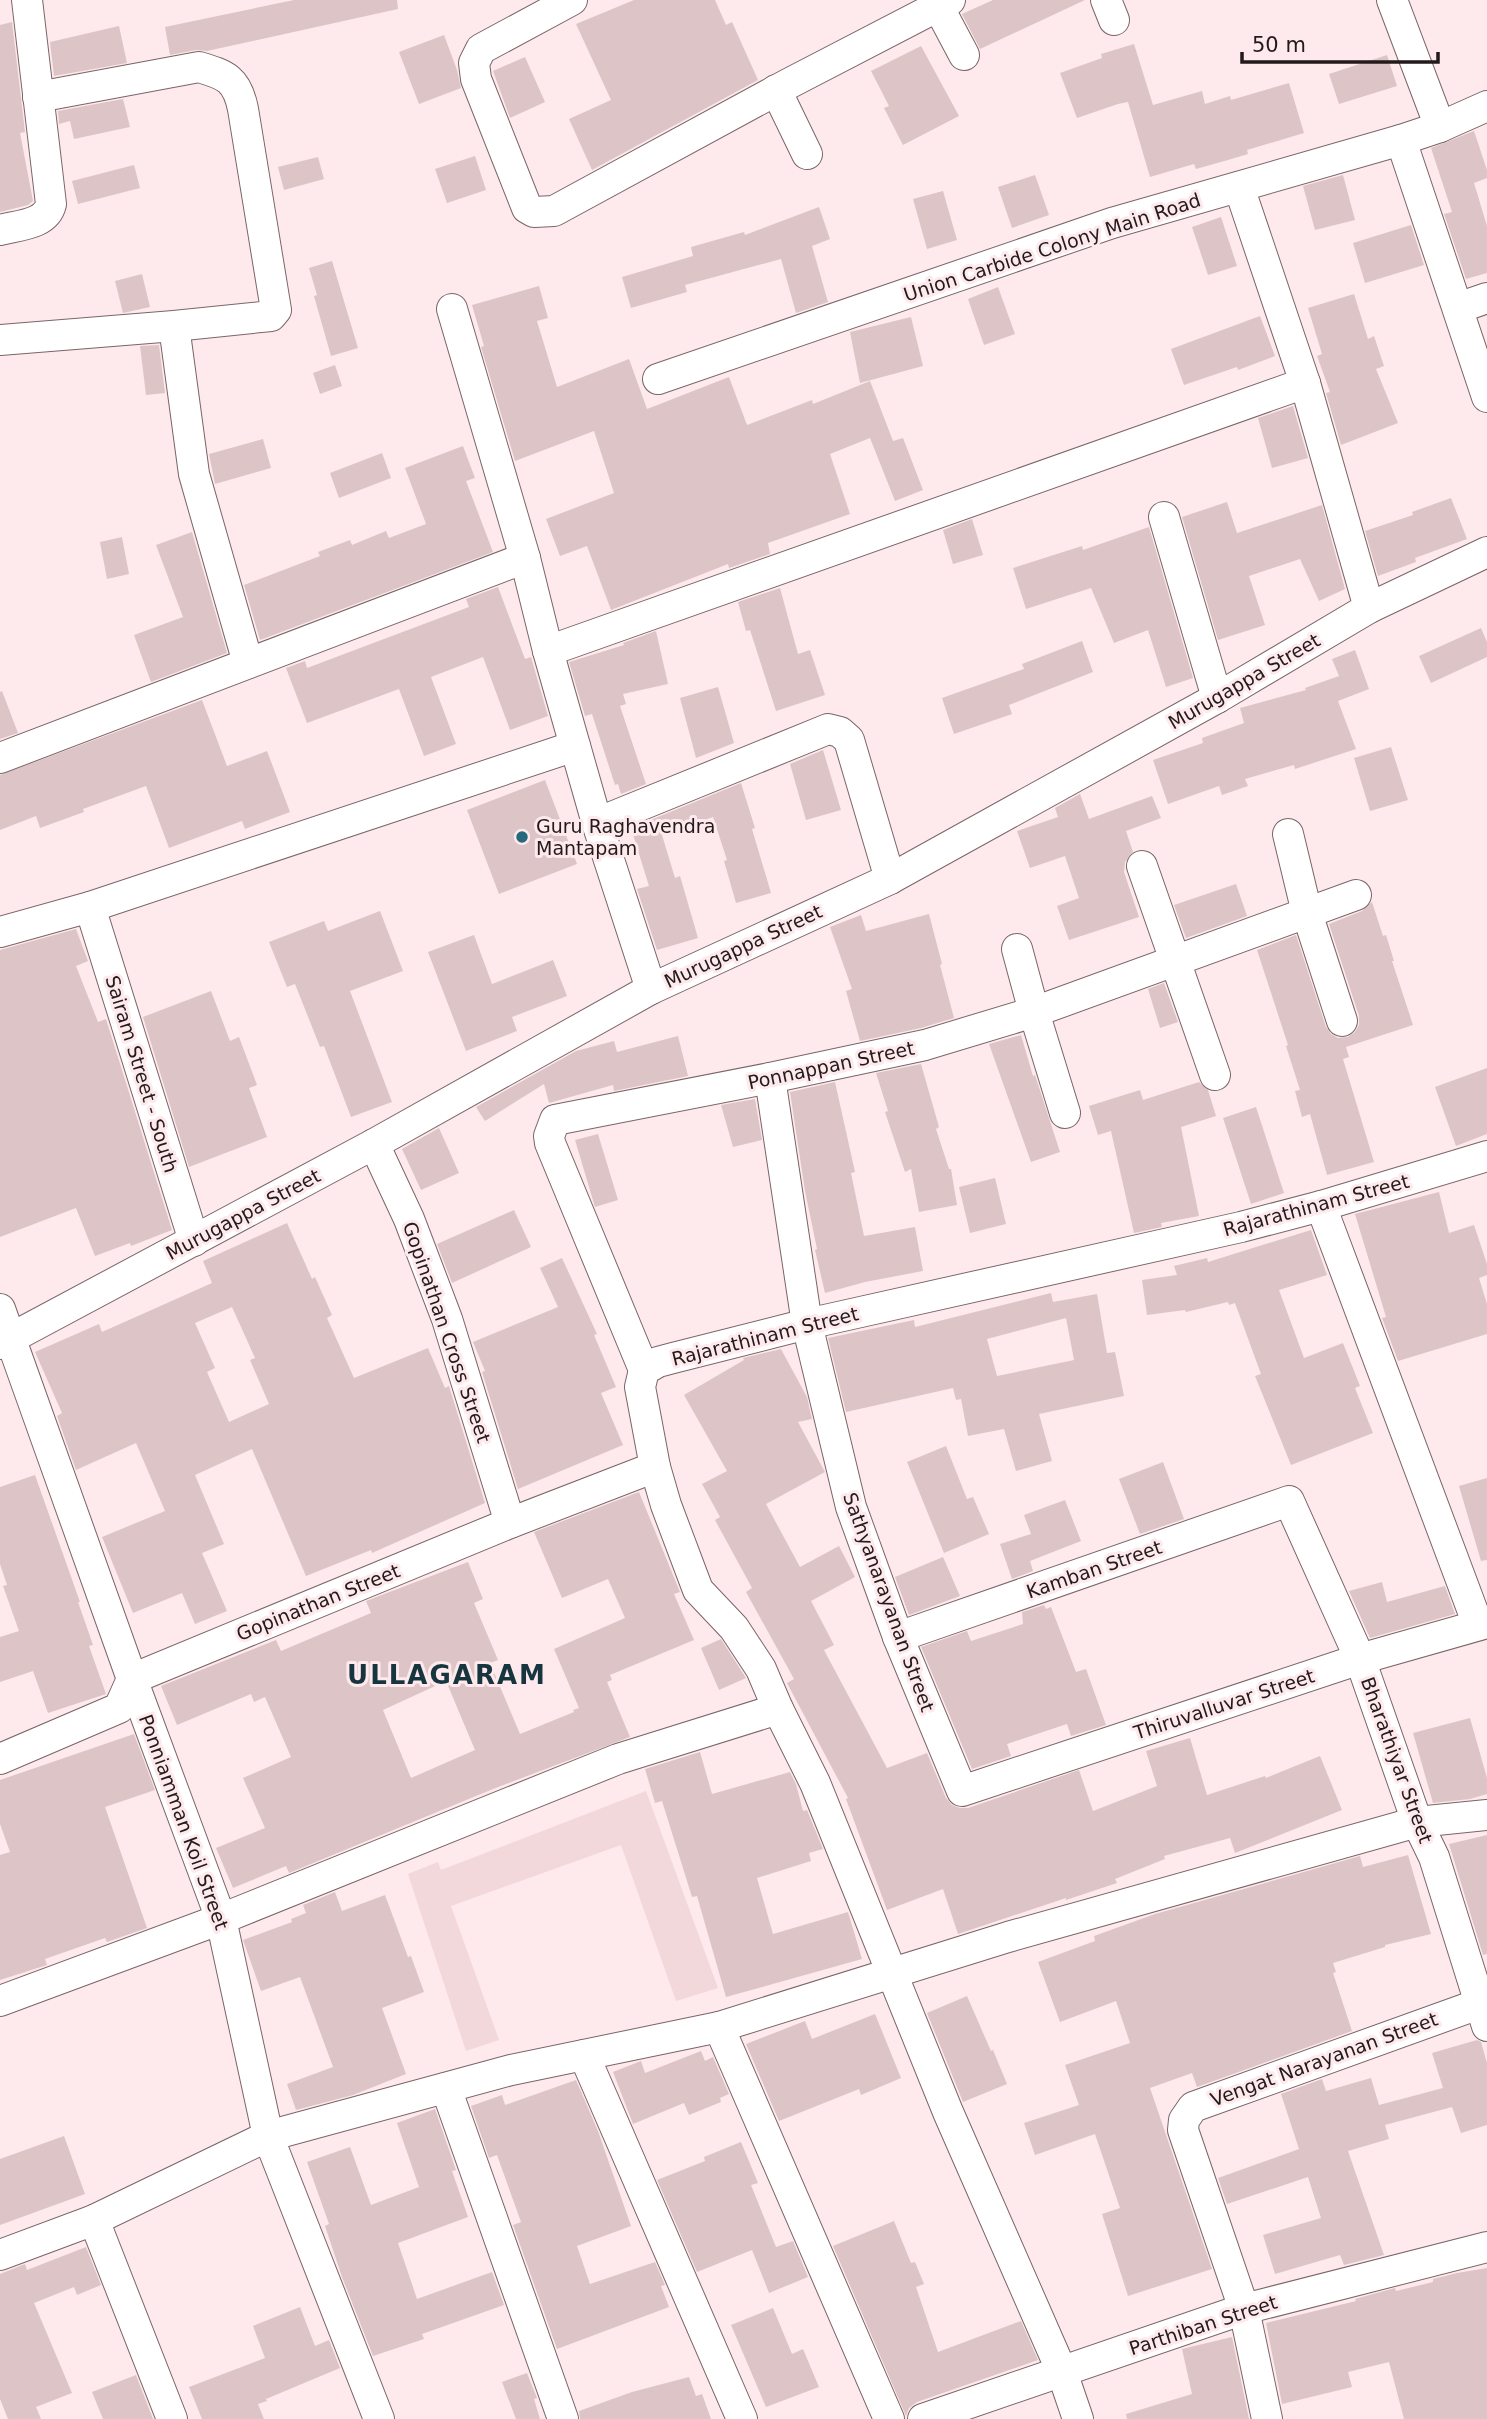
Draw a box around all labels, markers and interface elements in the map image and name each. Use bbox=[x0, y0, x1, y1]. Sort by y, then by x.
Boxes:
scale bar bbox=[1242, 21, 1438, 65]
text: 50 m bbox=[1252, 33, 1306, 57]
street label: Union Carbide Colony Main Road bbox=[901, 188, 1203, 306]
street label: Murugappa Street bbox=[1164, 629, 1324, 733]
place label: Guru Raghavendra Mantapam bbox=[536, 815, 715, 859]
marker: Guru Raghavendra Mantapam bbox=[514, 829, 530, 845]
street label: Murugappa Street bbox=[661, 900, 825, 992]
street label: Sairam Street - South bbox=[102, 973, 182, 1175]
street label: Ponnappan Street bbox=[746, 1037, 916, 1093]
street label: Murugappa Street bbox=[162, 1164, 324, 1264]
street label: Rajarathinam Street bbox=[1221, 1170, 1411, 1240]
street label: Gopinathan Cross Street bbox=[399, 1219, 495, 1445]
street label: Rajarathinam Street bbox=[669, 1302, 861, 1370]
street label: Sathyanarayanan Street bbox=[839, 1489, 939, 1715]
street label: Kamban Street bbox=[1023, 1536, 1165, 1602]
street label: Gopinathan Street bbox=[233, 1559, 403, 1645]
district label: ULLAGARAM bbox=[347, 1660, 547, 1690]
street label: Thiruvalluvar Street bbox=[1130, 1664, 1317, 1744]
street label: Bharathiyar Street bbox=[1357, 1674, 1437, 1846]
street label: Ponniamman Koil Street bbox=[135, 1711, 233, 1933]
street label: Vengat Narayanan Street bbox=[1207, 2008, 1441, 2110]
street label: Parthiban Street bbox=[1126, 2291, 1280, 2359]

